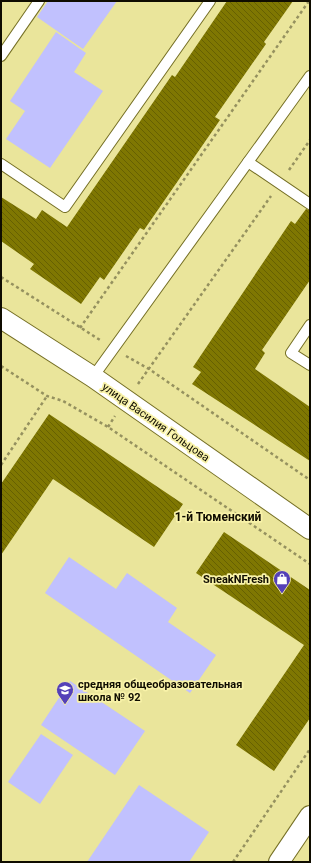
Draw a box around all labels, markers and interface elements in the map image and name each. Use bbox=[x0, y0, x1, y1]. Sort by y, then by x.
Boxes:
street label: улица Василия Гольцова bbox=[100, 380, 212, 464]
district label: 1-й Тюменский bbox=[175, 510, 262, 524]
shop icon: SneakNFresh bbox=[272, 569, 292, 594]
place label: SneakNFresh bbox=[203, 573, 269, 586]
place label: средняя общеобразовательная школа № 92 bbox=[78, 678, 242, 704]
school or university icon: средняя общеобразовательная школа № 92 bbox=[55, 680, 75, 705]

